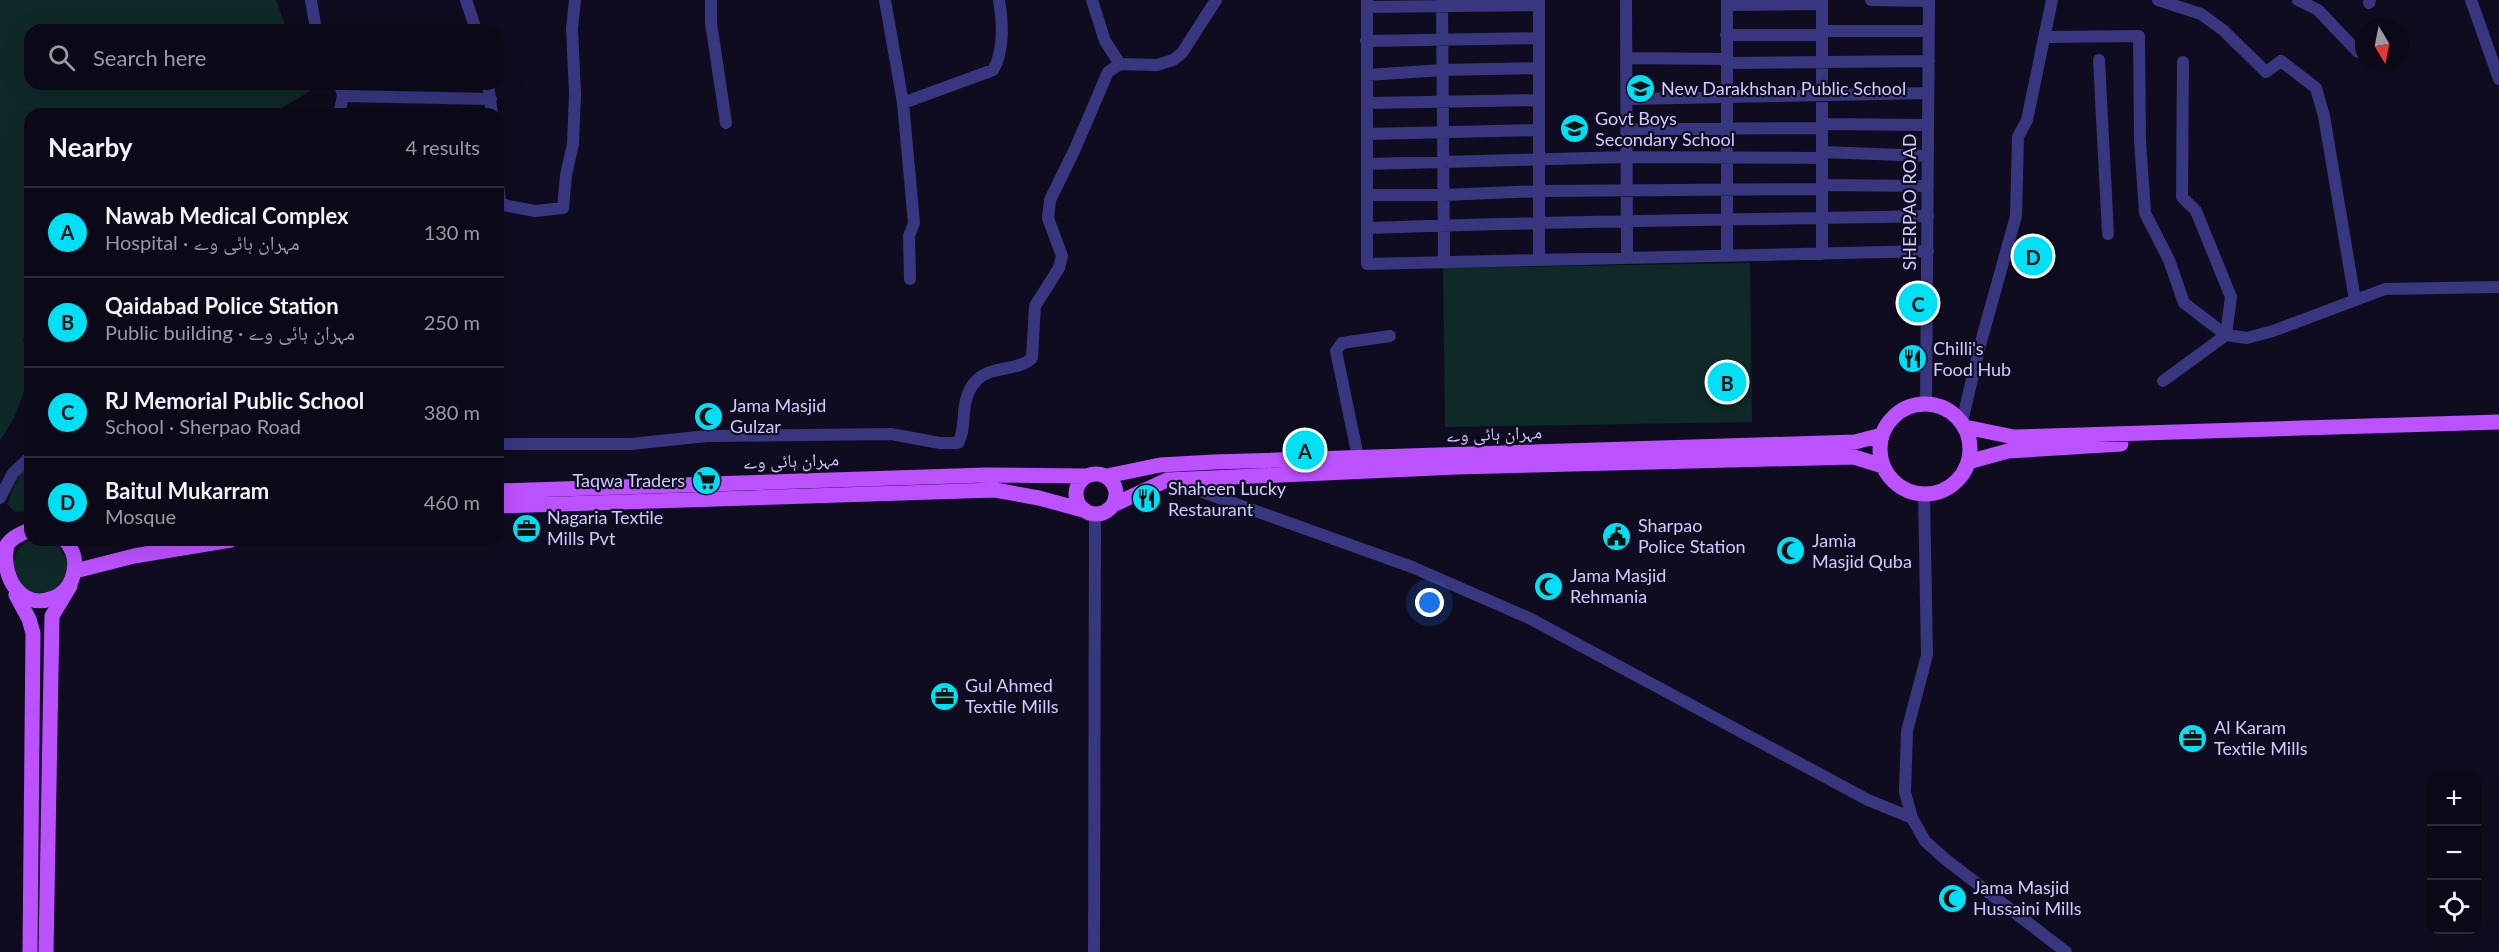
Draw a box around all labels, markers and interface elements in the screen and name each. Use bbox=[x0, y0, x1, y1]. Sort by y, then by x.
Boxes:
north arrow bbox=[2355, 18, 2409, 72]
search box bbox=[24, 24, 504, 90]
icon: search bbox=[45, 41, 78, 74]
text: Search here bbox=[93, 44, 206, 71]
school or university icon: New Darakhshan Public School bbox=[1624, 73, 1656, 105]
place label: New Darakhshan Public School bbox=[1661, 77, 1906, 99]
place label: Govt Boys Secondary School bbox=[1595, 107, 1735, 150]
school or university icon: Govt Boys Secondary School bbox=[1558, 113, 1590, 145]
text: Nearby bbox=[48, 131, 133, 163]
street label: SHERPAO ROAD bbox=[1898, 133, 1920, 271]
text: 4 results bbox=[405, 135, 480, 159]
text: Nawab Medical Complex bbox=[105, 202, 349, 229]
text: A bbox=[61, 220, 74, 244]
text: 130 m bbox=[424, 220, 480, 244]
text: Hospital · مہران ہائی وے bbox=[105, 230, 300, 254]
pin: D bbox=[2014, 234, 2052, 278]
pin: C bbox=[1898, 280, 1938, 326]
text: Qaidabad Police Station bbox=[105, 292, 339, 319]
text: B bbox=[61, 310, 74, 334]
text: 250 m bbox=[424, 310, 480, 334]
text: Public building · مہران ہائی وے bbox=[105, 320, 355, 344]
place label: Chilli's Food Hub bbox=[1933, 337, 2011, 380]
restaurant icon: Chilli's Food Hub bbox=[1896, 343, 1928, 375]
pin: B bbox=[1708, 360, 1746, 404]
text: RJ Memorial Public School bbox=[105, 387, 364, 414]
place label: Jama Masjid Gulzar bbox=[730, 394, 826, 437]
text: C bbox=[61, 400, 74, 424]
text: 380 m bbox=[424, 400, 480, 424]
mosque icon: Jama Masjid Gulzar bbox=[693, 400, 725, 432]
text: School · Sherpao Road bbox=[105, 414, 301, 438]
street label: مہران ہائی وے bbox=[1446, 420, 1542, 447]
pin: A bbox=[1286, 428, 1324, 472]
street label: مہران ہائی وے bbox=[743, 447, 839, 474]
supermarket icon: Taqwa Traders bbox=[690, 465, 722, 497]
place label: Taqwa Traders bbox=[572, 469, 685, 491]
text: Baitul Mukarram bbox=[105, 477, 269, 504]
place label: Shaheen Lucky Restaurant bbox=[1168, 477, 1287, 520]
restaurant icon: Shaheen Lucky Restaurant bbox=[1131, 483, 1163, 515]
text: D bbox=[60, 490, 75, 514]
text: 460 m bbox=[424, 490, 480, 514]
text: Mosque bbox=[105, 504, 176, 528]
place label: Nagaria Textile Mills Pvt bbox=[547, 506, 663, 549]
office icon: Nagaria Textile Mills Pvt bbox=[510, 512, 542, 544]
place label: Sharpao Police Station bbox=[1638, 514, 1746, 557]
public building icon: Sharpao Police Station bbox=[1601, 520, 1633, 552]
place label: Jamia Masjid Quba bbox=[1812, 529, 1912, 572]
mosque icon: Jamia Masjid Quba bbox=[1775, 535, 1807, 567]
place label: Jama Masjid Rehmania bbox=[1570, 564, 1666, 607]
mosque icon: Jama Masjid Rehmania bbox=[1533, 570, 1565, 602]
your location bbox=[1415, 588, 1444, 617]
place label: Gul Ahmed Textile Mills bbox=[965, 674, 1059, 717]
office icon: Gul Ahmed Textile Mills bbox=[928, 680, 960, 712]
place label: Al Karam Textile Mills bbox=[2214, 716, 2308, 759]
office icon: Al Karam Textile Mills bbox=[2177, 722, 2209, 754]
map controls bbox=[2427, 772, 2481, 934]
button: + bbox=[2427, 772, 2481, 826]
button: − bbox=[2427, 826, 2481, 880]
place label: Jama Masjid Hussaini Mills bbox=[1973, 876, 2082, 919]
button: locate bbox=[2427, 880, 2481, 934]
mosque icon: Jama Masjid Hussaini Mills bbox=[1936, 882, 1968, 914]

